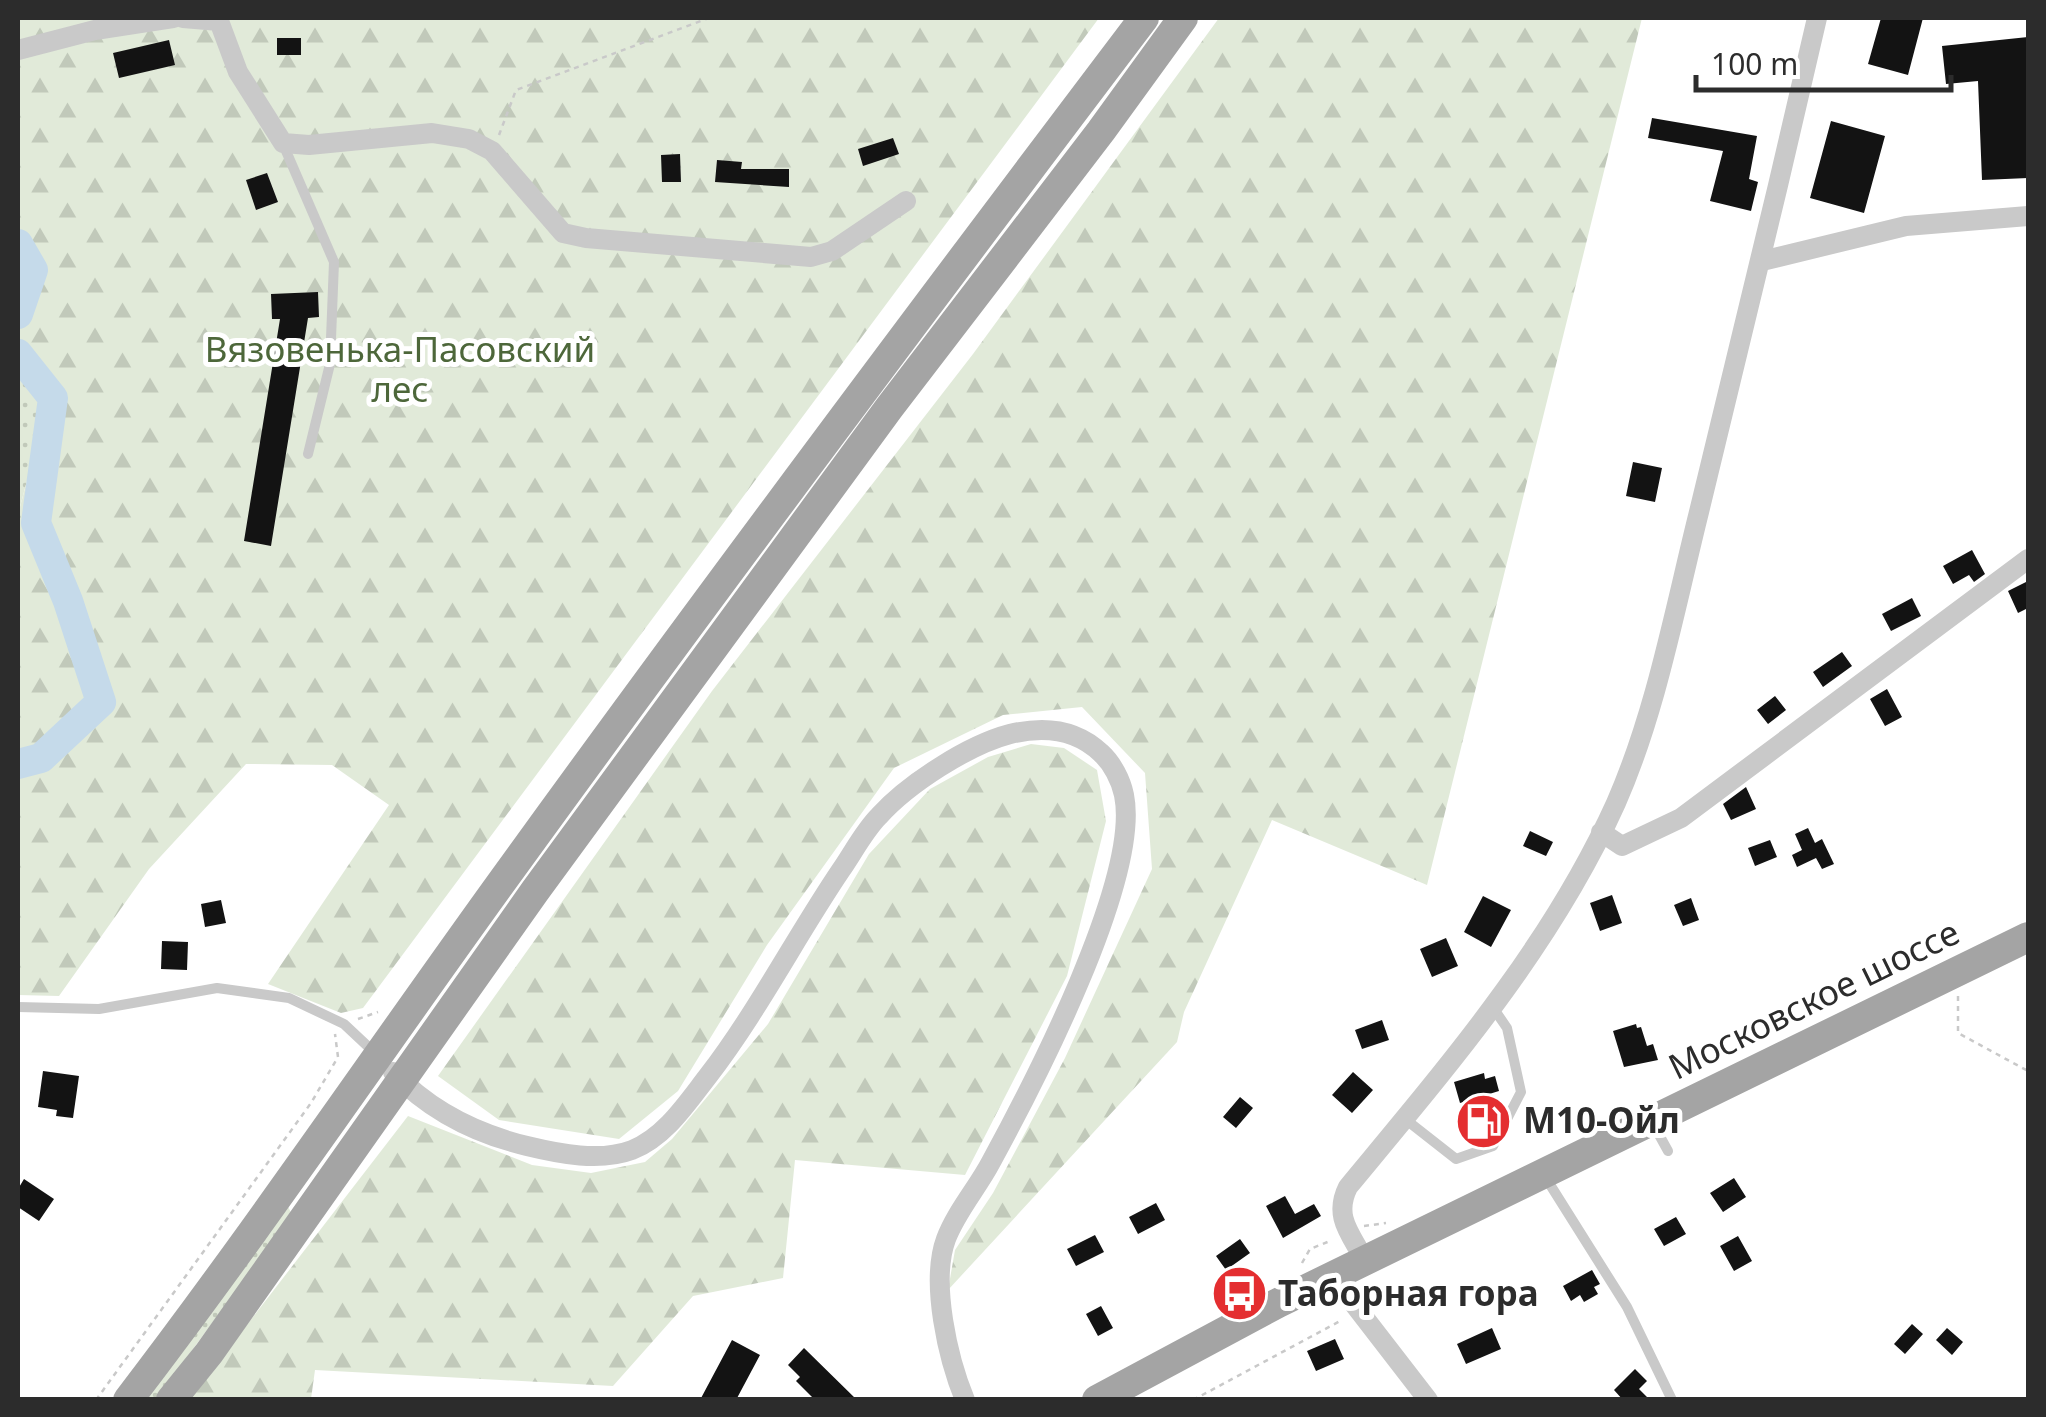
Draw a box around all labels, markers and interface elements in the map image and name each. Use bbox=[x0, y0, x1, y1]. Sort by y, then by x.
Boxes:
scale bar bbox=[1696, 30, 1951, 92]
text: 100 m bbox=[1711, 43, 1798, 84]
park label: Вязовенька-Пасовский лес bbox=[205, 325, 595, 412]
street label: Московское шоссе bbox=[1660, 908, 1966, 1089]
fuel station icon: М10-Ойл bbox=[1454, 1091, 1514, 1151]
place label: М10-Ойл bbox=[1523, 1096, 1680, 1143]
bus stop icon: Таборная гора bbox=[1209, 1264, 1269, 1324]
place label: Таборная гора bbox=[1278, 1269, 1539, 1316]

